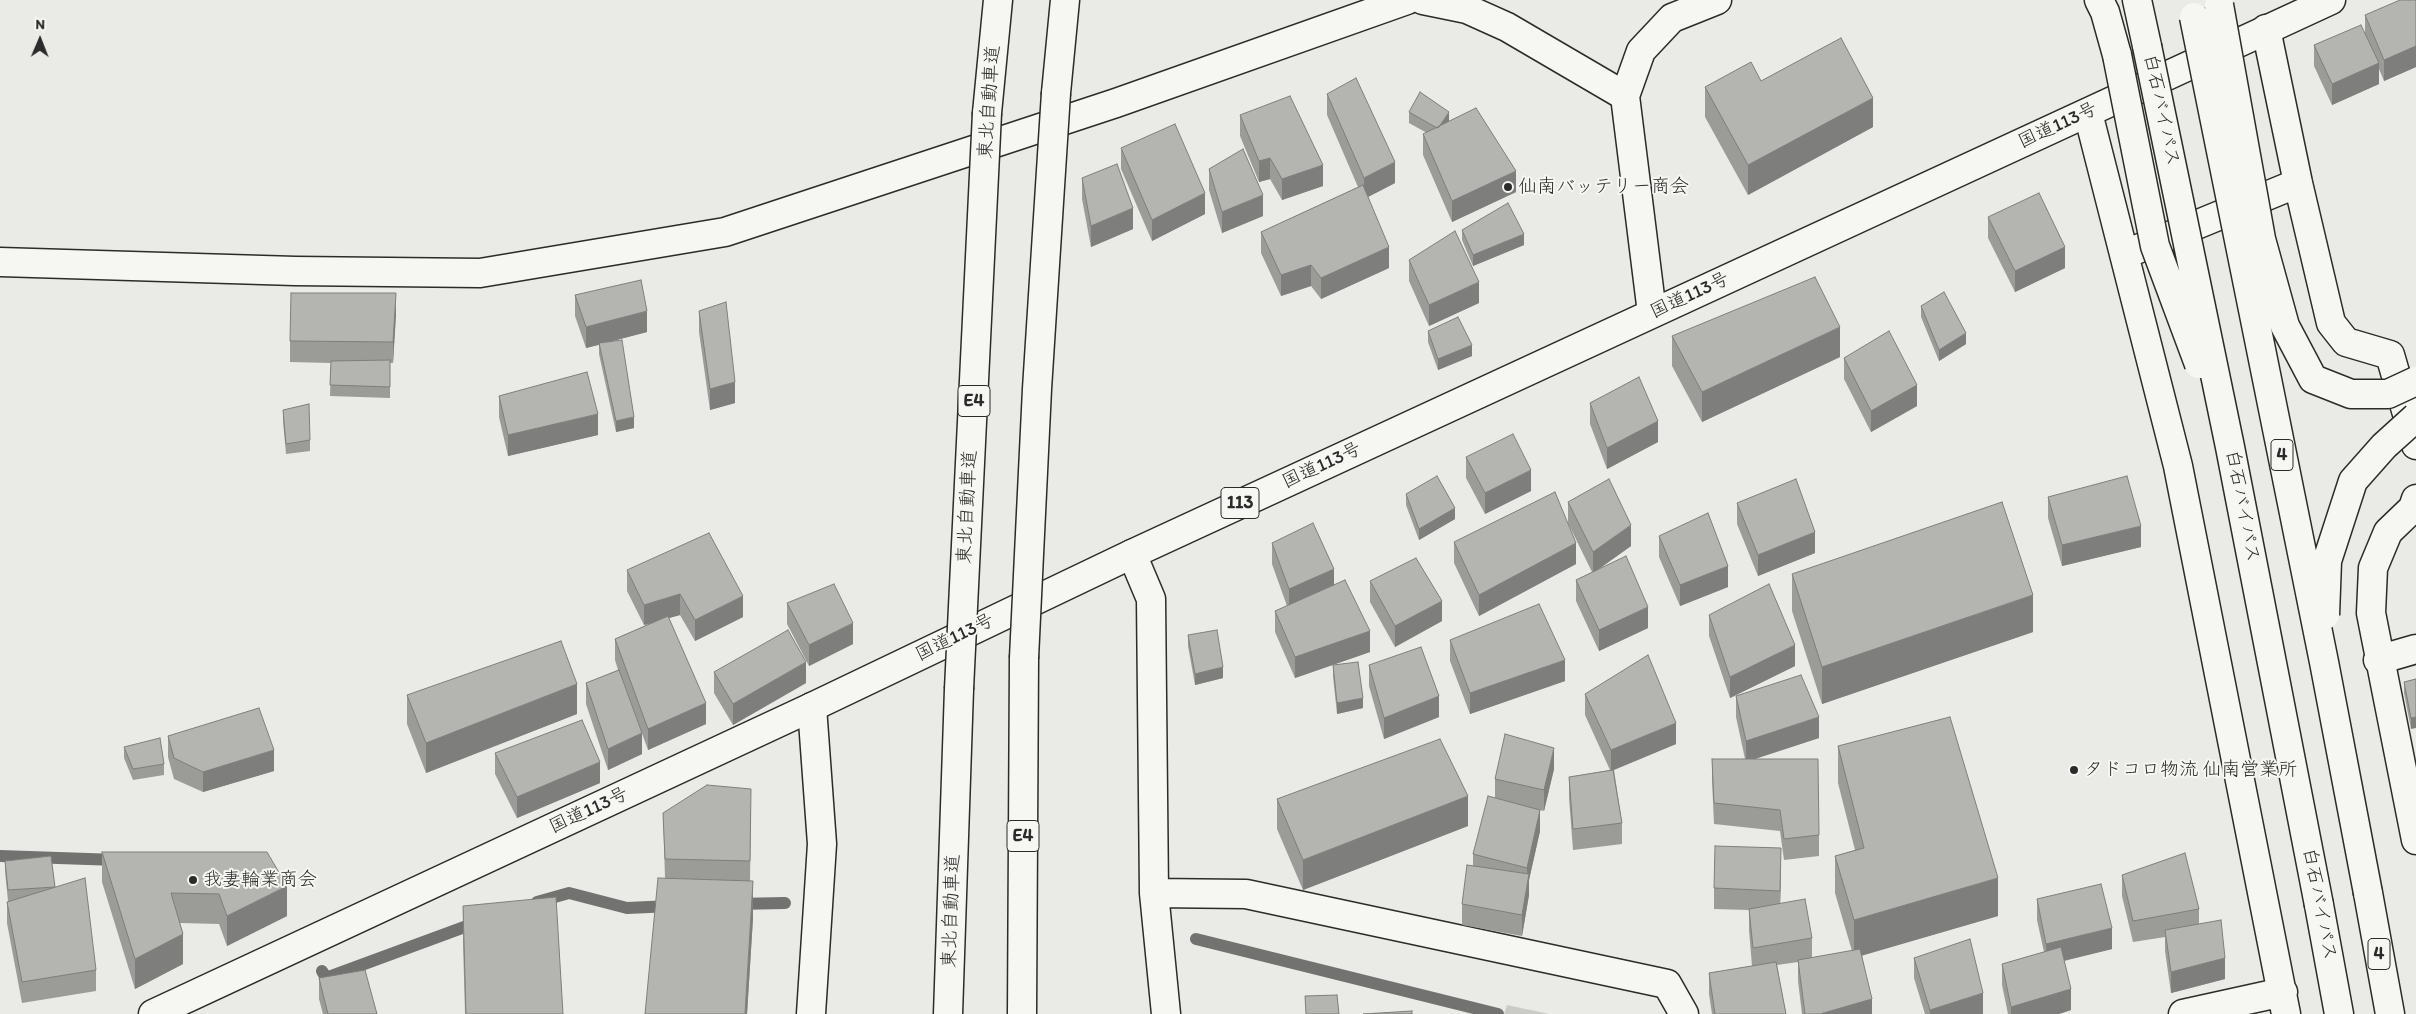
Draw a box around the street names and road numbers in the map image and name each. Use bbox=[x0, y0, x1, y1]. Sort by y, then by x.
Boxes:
street label: 東北自動車道 bbox=[975, 44, 1005, 160]
street label: 白石バイパス bbox=[2138, 52, 2184, 168]
street label: 国道113号 bbox=[2015, 98, 2101, 154]
street label: 国道113号 bbox=[1647, 268, 1733, 324]
road number: E4 bbox=[958, 386, 990, 416]
street label: 国道113号 bbox=[1279, 438, 1365, 494]
road number: 4 bbox=[2271, 440, 2293, 470]
street label: 白石バイパス bbox=[2220, 448, 2264, 564]
street label: 東北自動車道 bbox=[954, 449, 982, 565]
road number: 113 bbox=[1221, 488, 1259, 518]
street label: 国道113号 bbox=[912, 609, 998, 667]
street label: 国道113号 bbox=[546, 783, 632, 839]
road number: E4 bbox=[1007, 820, 1039, 851]
street label: 白石バイパス bbox=[2297, 846, 2341, 962]
street label: 東北自動車道 bbox=[939, 854, 965, 968]
road number: 4 bbox=[2368, 939, 2390, 970]

